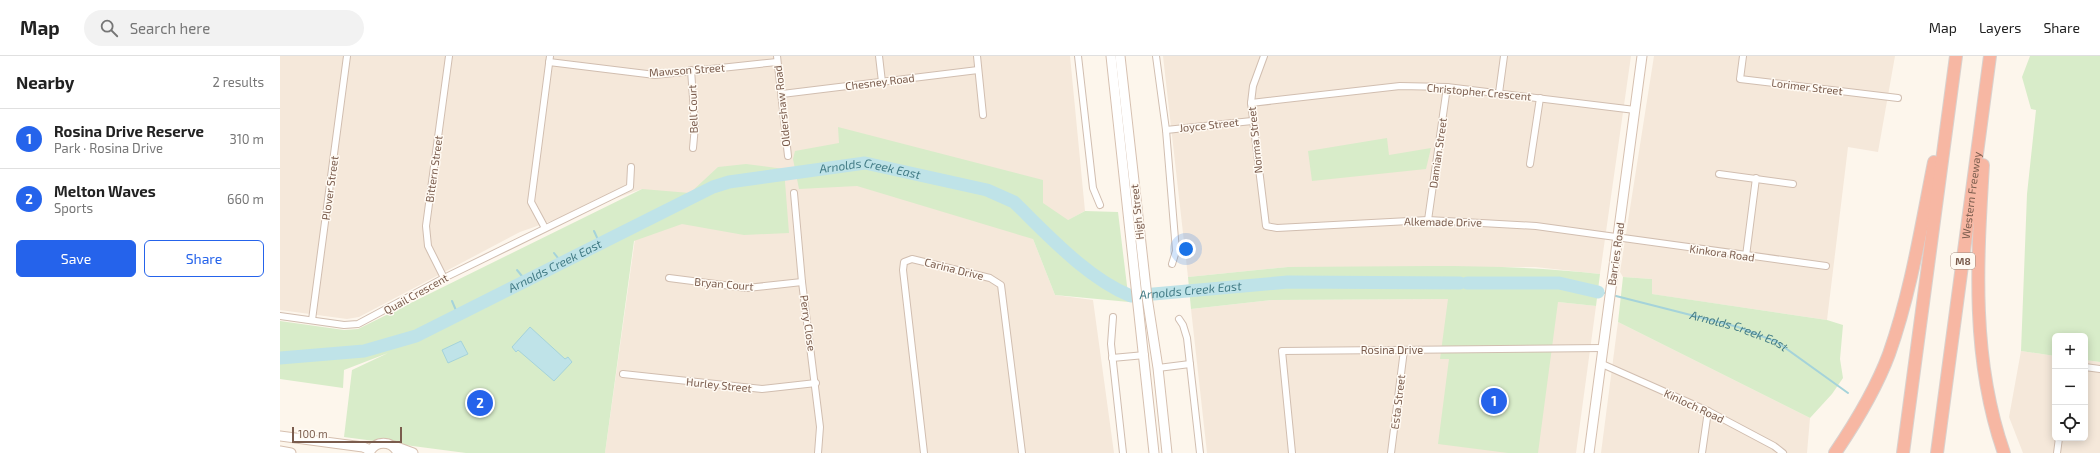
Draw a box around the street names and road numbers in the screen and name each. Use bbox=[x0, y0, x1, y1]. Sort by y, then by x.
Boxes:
street label: Mawson Street bbox=[649, 60, 725, 79]
street label: Oldershaw Road bbox=[771, 65, 792, 147]
street label: Chesney Road bbox=[845, 71, 915, 92]
street label: Lorimer Street bbox=[1771, 76, 1843, 97]
street label: Christopher Crescent bbox=[1426, 80, 1532, 103]
street label: Bell Court bbox=[685, 84, 700, 134]
street label: Norma Street bbox=[1245, 106, 1264, 174]
street label: Joyce Street bbox=[1178, 115, 1239, 134]
street label: Damian Street bbox=[1426, 117, 1449, 189]
street label: Bittern Street bbox=[422, 135, 445, 203]
street label: Western Freeway bbox=[1959, 151, 1983, 240]
street label: Plover Street bbox=[319, 155, 340, 221]
street label: High Street bbox=[1127, 184, 1146, 240]
street label: Alkemade Drive bbox=[1404, 214, 1482, 229]
street label: Barries Road bbox=[1605, 221, 1626, 286]
street label: Kinkora Road bbox=[1689, 242, 1755, 264]
road number: M8 bbox=[1951, 253, 1975, 269]
street label: Carina Drive bbox=[923, 255, 985, 282]
street label: Quail Crescent bbox=[381, 271, 451, 317]
street label: Bryan Court bbox=[694, 274, 754, 293]
street label: Perry Close bbox=[798, 294, 819, 352]
street label: Rosina Drive bbox=[1361, 343, 1423, 356]
street label: Esta Street bbox=[1388, 374, 1407, 430]
street label: Hurley Street bbox=[686, 375, 752, 394]
street label: Kinloch Road bbox=[1662, 386, 1726, 425]

